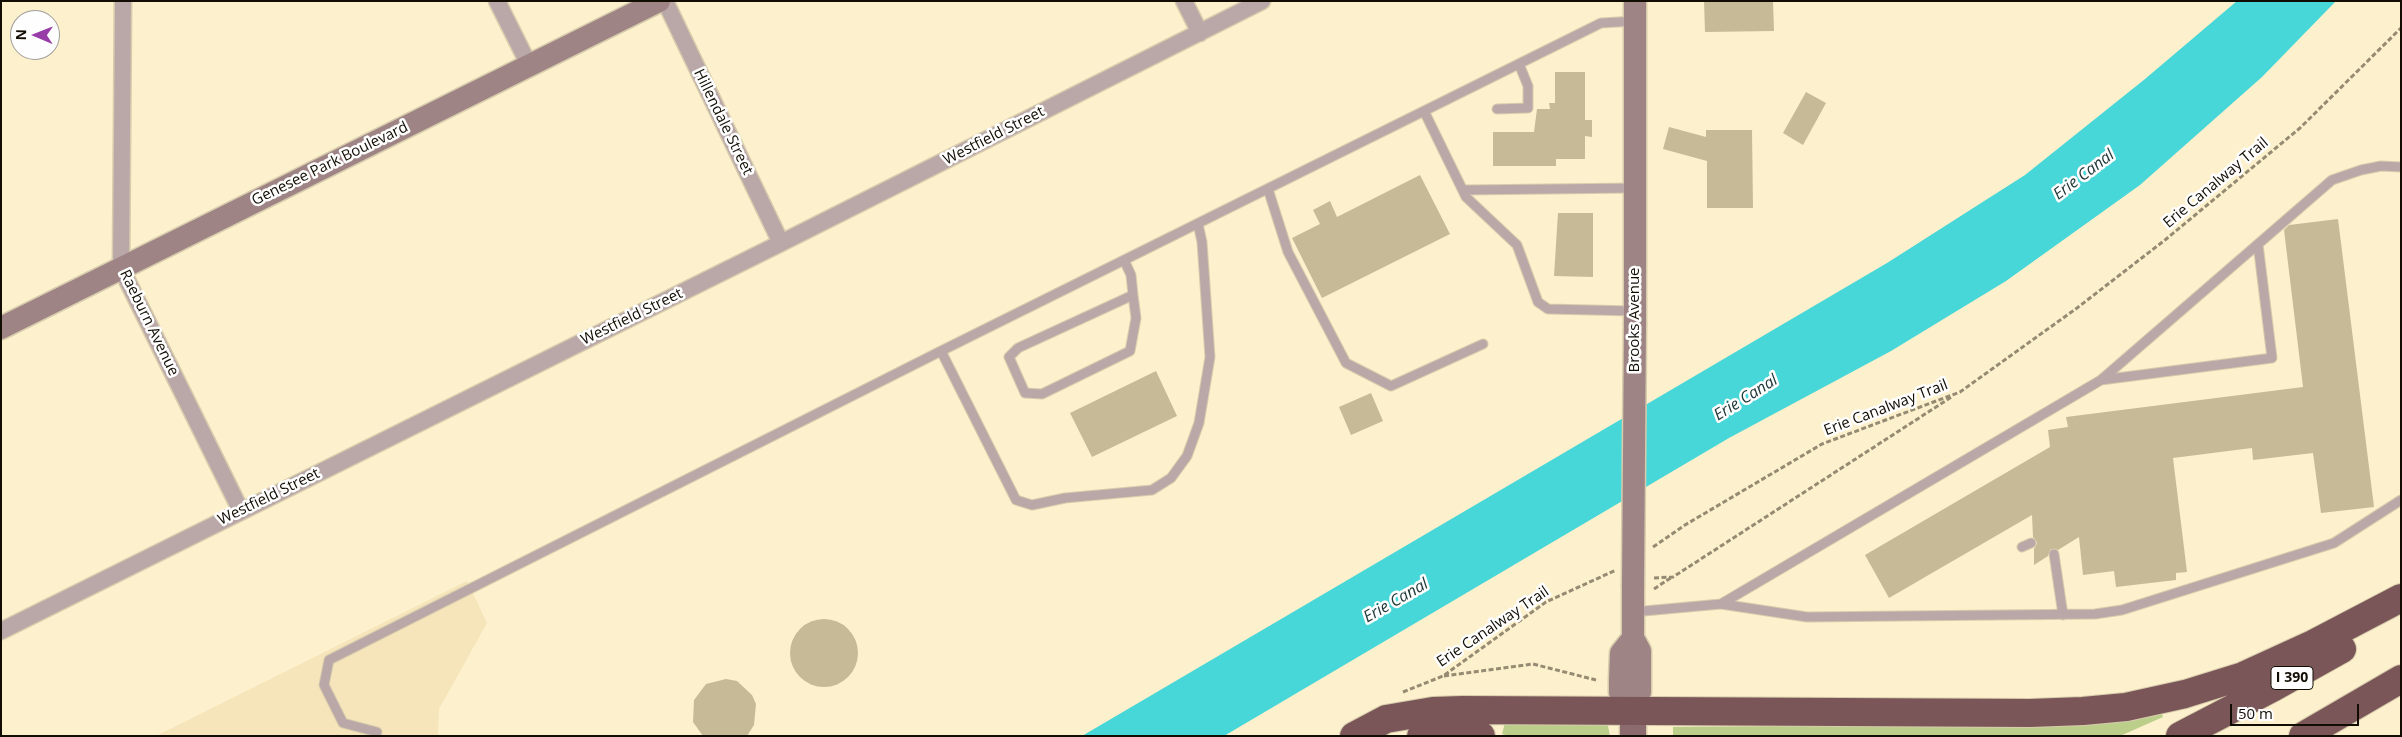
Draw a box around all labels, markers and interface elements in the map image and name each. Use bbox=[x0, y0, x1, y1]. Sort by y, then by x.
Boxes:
north arrow bbox=[10, 10, 60, 60]
text: N bbox=[11, 29, 30, 41]
street label: Hillendale Street bbox=[690, 66, 756, 178]
street label: Westfield Street bbox=[941, 103, 1047, 169]
street label: Genesee Park Boulevard bbox=[249, 118, 411, 210]
street label: Erie Canalway Trail bbox=[2160, 134, 2272, 232]
water label: Erie Canal bbox=[2050, 146, 2118, 204]
street label: Raeburn Avenue bbox=[116, 267, 182, 379]
street label: Brooks Avenue bbox=[1626, 267, 1644, 373]
street label: Westfield Street bbox=[578, 285, 686, 349]
water label: Erie Canal bbox=[1711, 371, 1781, 425]
street label: Erie Canalway Trail bbox=[1821, 376, 1951, 440]
street label: Westfield Street bbox=[215, 465, 323, 529]
water label: Erie Canal bbox=[1360, 575, 1432, 627]
street label: Erie Canalway Trail bbox=[1434, 583, 1552, 671]
road number: I 390 bbox=[2271, 666, 2313, 690]
scale bar bbox=[2232, 694, 2361, 726]
text: 50 m bbox=[2238, 703, 2273, 723]

